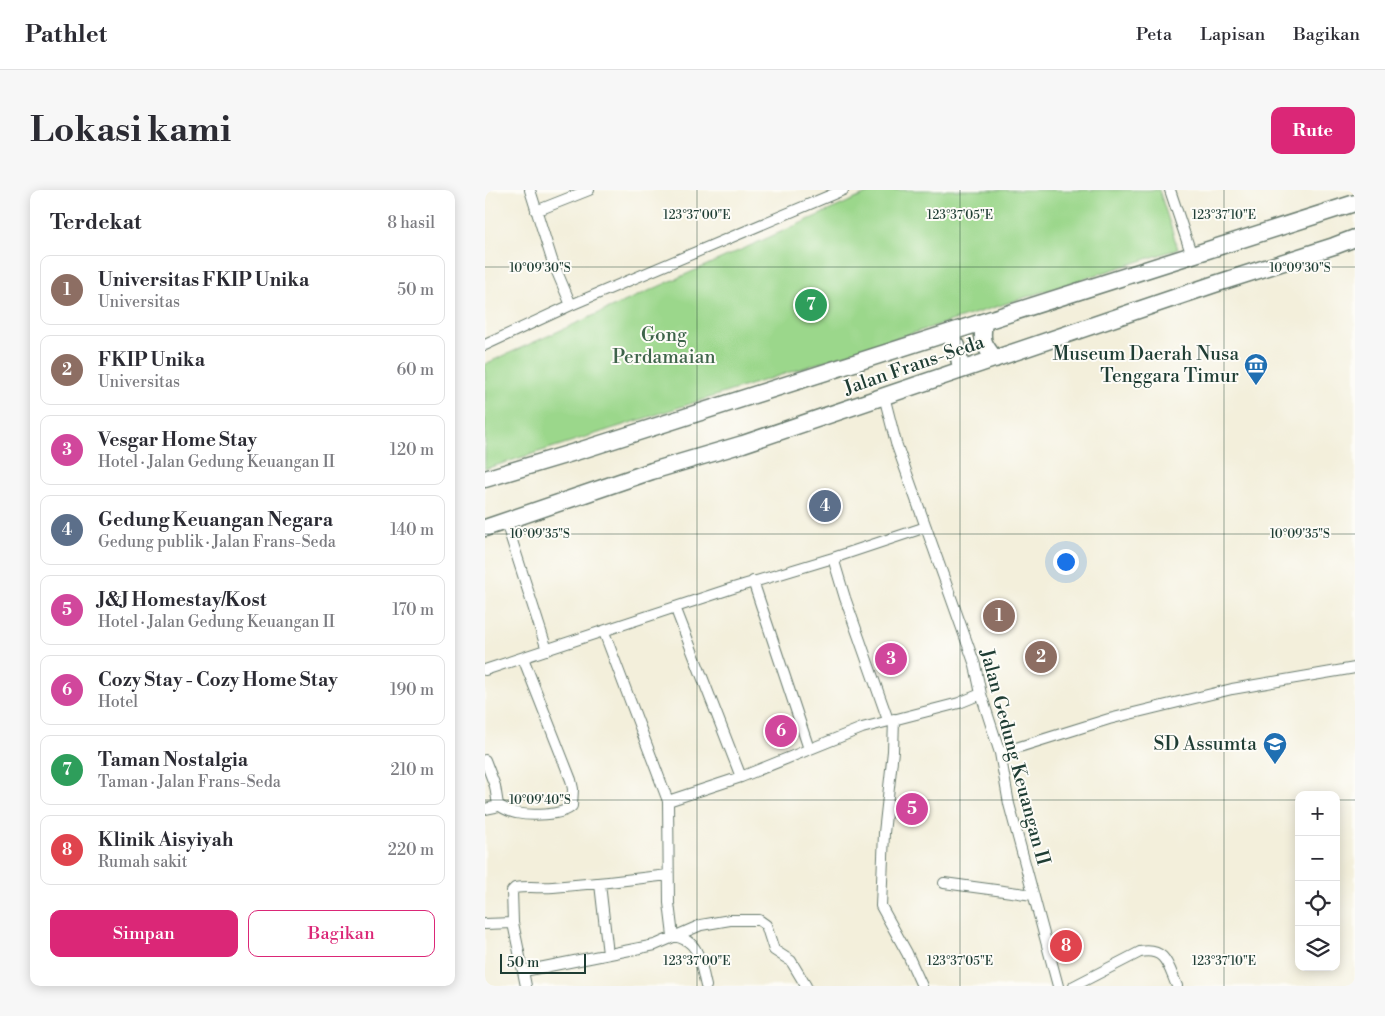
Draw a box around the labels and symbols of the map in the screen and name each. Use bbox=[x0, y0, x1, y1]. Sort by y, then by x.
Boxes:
text: 123°37'00"E bbox=[663, 208, 731, 223]
text: 123°37'05"E bbox=[927, 208, 993, 223]
text: 123°37'10"E bbox=[1192, 208, 1256, 223]
text: 10°09'30"S bbox=[509, 261, 571, 276]
text: 10°09'30"S bbox=[1269, 261, 1331, 276]
pin: 7 bbox=[795, 286, 827, 324]
park label: Gong Perdamaian bbox=[612, 323, 716, 369]
street label: Jalan Frans-Seda bbox=[840, 330, 988, 401]
place label: Museum Daerah Nusa Tenggara Timur bbox=[1052, 342, 1239, 388]
museum icon: Museum Daerah Nusa Tenggara Timur bbox=[1243, 352, 1269, 386]
pin: 4 bbox=[809, 487, 841, 525]
text: 10°09'35"S bbox=[510, 527, 570, 542]
text: 10°09'35"S bbox=[1270, 527, 1330, 542]
your location bbox=[1053, 549, 1079, 575]
pin: 1 bbox=[983, 597, 1015, 635]
pin: 2 bbox=[1025, 638, 1057, 676]
pin: 3 bbox=[875, 640, 907, 678]
street label: Jalan Gedung Keuangan II bbox=[974, 645, 1055, 868]
pin: 6 bbox=[765, 712, 797, 750]
school or university icon: SD Assumta bbox=[1262, 731, 1288, 765]
place label: SD Assumta bbox=[1154, 732, 1257, 756]
pin: 5 bbox=[896, 790, 928, 828]
text: 10°09'40"S bbox=[509, 793, 571, 808]
pin: 8 bbox=[1050, 927, 1082, 965]
scale bar bbox=[500, 951, 586, 974]
text: 123°37'00"E bbox=[663, 954, 731, 969]
text: 123°37'05"E bbox=[927, 954, 993, 969]
text: 123°37'10"E bbox=[1192, 954, 1256, 969]

